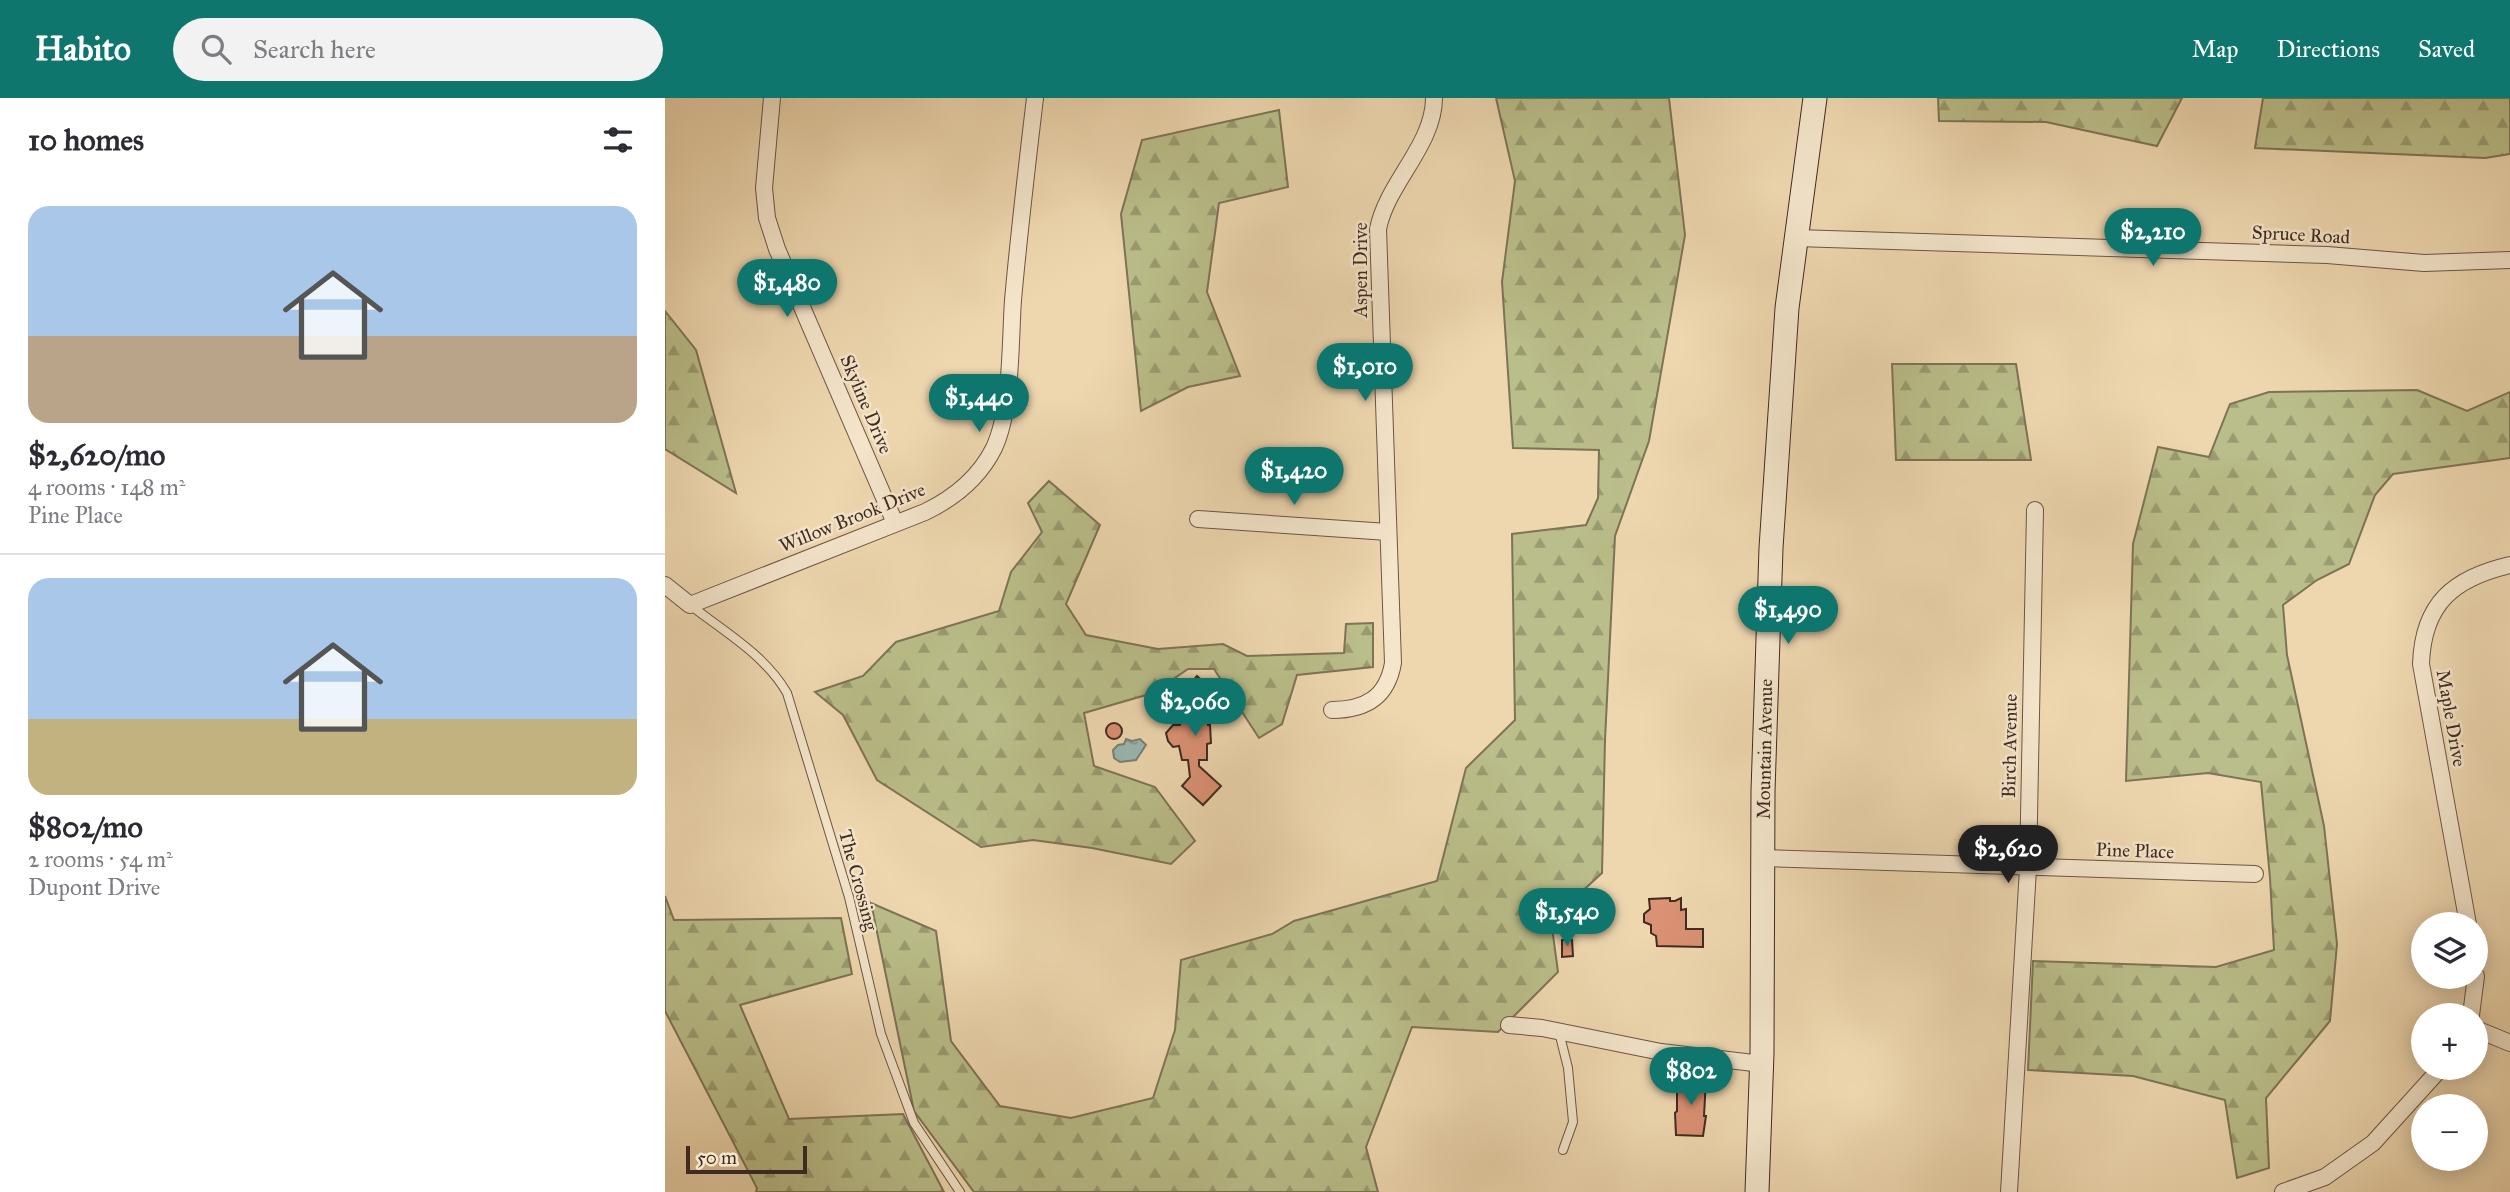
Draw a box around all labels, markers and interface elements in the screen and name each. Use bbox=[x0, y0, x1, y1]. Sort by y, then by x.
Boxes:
search box bbox=[173, 18, 663, 81]
text: Habito bbox=[35, 29, 131, 69]
icon: search bbox=[197, 30, 235, 68]
text: Search here bbox=[253, 33, 376, 65]
text: Map bbox=[2192, 34, 2239, 64]
text: Directions bbox=[2277, 34, 2380, 64]
text: Saved bbox=[2418, 34, 2475, 64]
icon: filters bbox=[599, 121, 637, 159]
text: 10 homes bbox=[28, 122, 144, 158]
pin: $2,210 bbox=[2096, 208, 2210, 268]
text: $2,210 bbox=[2120, 217, 2186, 245]
street label: Spruce Road bbox=[2251, 220, 2351, 249]
street label: Aspen Drive bbox=[1349, 222, 1372, 319]
icon: home bbox=[270, 252, 396, 378]
pin: $1,480 bbox=[730, 260, 844, 319]
text: $1,480 bbox=[753, 268, 821, 296]
pin: $1,010 bbox=[1308, 344, 1422, 403]
street label: Skyline Drive bbox=[835, 351, 898, 457]
text: $1,010 bbox=[1333, 352, 1397, 380]
pin: $1,440 bbox=[922, 374, 1036, 434]
text: $1,440 bbox=[945, 383, 1013, 411]
text: $2,620/mo bbox=[28, 437, 165, 473]
pin: $1,420 bbox=[1237, 448, 1351, 507]
text: $1,420 bbox=[1261, 456, 1327, 484]
text: 4 rooms · 148 m² bbox=[28, 473, 185, 501]
street label: Willow Brook Drive bbox=[776, 478, 929, 557]
text: Pine Place bbox=[28, 501, 123, 529]
pin: $1,490 bbox=[1731, 587, 1845, 646]
text: $1,490 bbox=[1754, 595, 1822, 623]
icon: home bbox=[270, 624, 396, 750]
street label: Maple Drive bbox=[2432, 668, 2471, 768]
pin: $2,060 bbox=[1138, 678, 1252, 738]
street label: Mountain Avenue bbox=[1752, 678, 1777, 820]
text: $2,060 bbox=[1160, 687, 1230, 715]
street label: Birch Avenue bbox=[1997, 694, 2022, 798]
text: $802/mo bbox=[28, 809, 143, 845]
pin: $2,620 bbox=[1951, 826, 2065, 885]
street label: The Crossing bbox=[833, 827, 883, 933]
text: $2,620 bbox=[1974, 834, 2042, 862]
street label: Pine Place bbox=[2095, 838, 2175, 863]
text: 2 rooms · 54 m² bbox=[28, 845, 173, 873]
text: Dupont Drive bbox=[28, 873, 160, 901]
pin: $1,540 bbox=[1510, 888, 1624, 948]
text: $1,540 bbox=[1535, 897, 1599, 925]
map controls bbox=[2411, 912, 2488, 1171]
button: layers bbox=[2411, 912, 2488, 989]
button: + bbox=[2411, 1003, 2488, 1080]
pin: $802 bbox=[1650, 1048, 1732, 1107]
text: $802 bbox=[1666, 1056, 1716, 1084]
button: − bbox=[2411, 1094, 2488, 1171]
scale bar bbox=[686, 1143, 807, 1175]
text: 50 m bbox=[697, 1146, 737, 1169]

